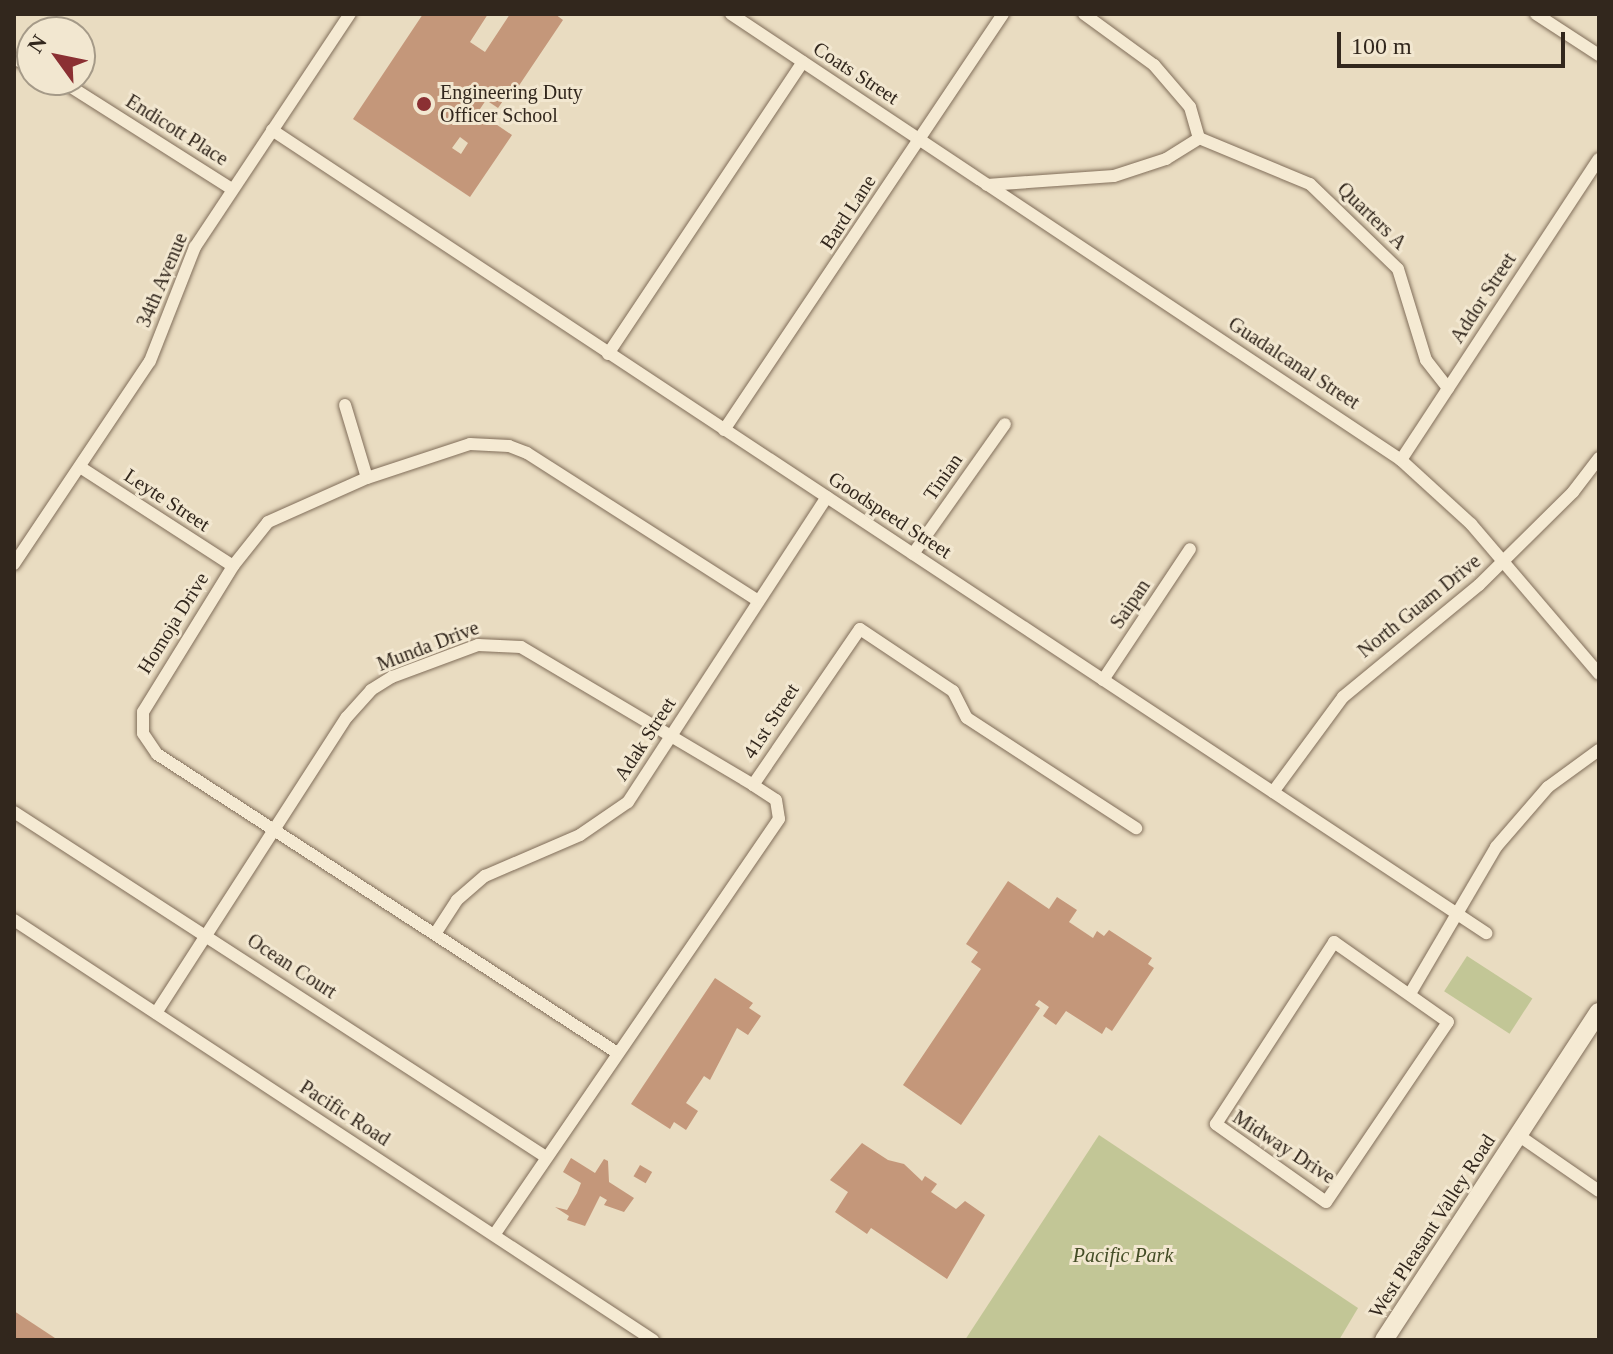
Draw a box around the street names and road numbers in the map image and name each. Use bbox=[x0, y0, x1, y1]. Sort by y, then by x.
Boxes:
street label: Coats Street bbox=[809, 36, 903, 110]
street label: Endicott Place bbox=[121, 89, 233, 171]
street label: Bard Lane bbox=[815, 170, 881, 254]
street label: Quarters A bbox=[1332, 177, 1412, 255]
street label: 34th Avenue bbox=[131, 229, 193, 331]
street label: Addor Street bbox=[1445, 248, 1521, 348]
street label: Guadalcanal Street bbox=[1224, 312, 1364, 414]
street label: Tinian bbox=[918, 449, 968, 505]
street label: Leyte Street bbox=[120, 463, 214, 537]
street label: Goodspeed Street bbox=[824, 466, 956, 564]
street label: North Guam Drive bbox=[1353, 549, 1485, 663]
street label: Homoja Drive bbox=[132, 568, 214, 678]
street label: Saipan bbox=[1105, 575, 1155, 633]
street label: Munda Drive bbox=[374, 616, 482, 676]
street label: 41st Street bbox=[738, 679, 804, 763]
street label: Adak Street bbox=[609, 693, 681, 785]
street label: Ocean Court bbox=[243, 928, 341, 1004]
street label: Pacific Road bbox=[295, 1075, 395, 1151]
street label: Midway Drive bbox=[1228, 1105, 1340, 1189]
street label: West Pleasant Valley Road bbox=[1364, 1130, 1500, 1322]

